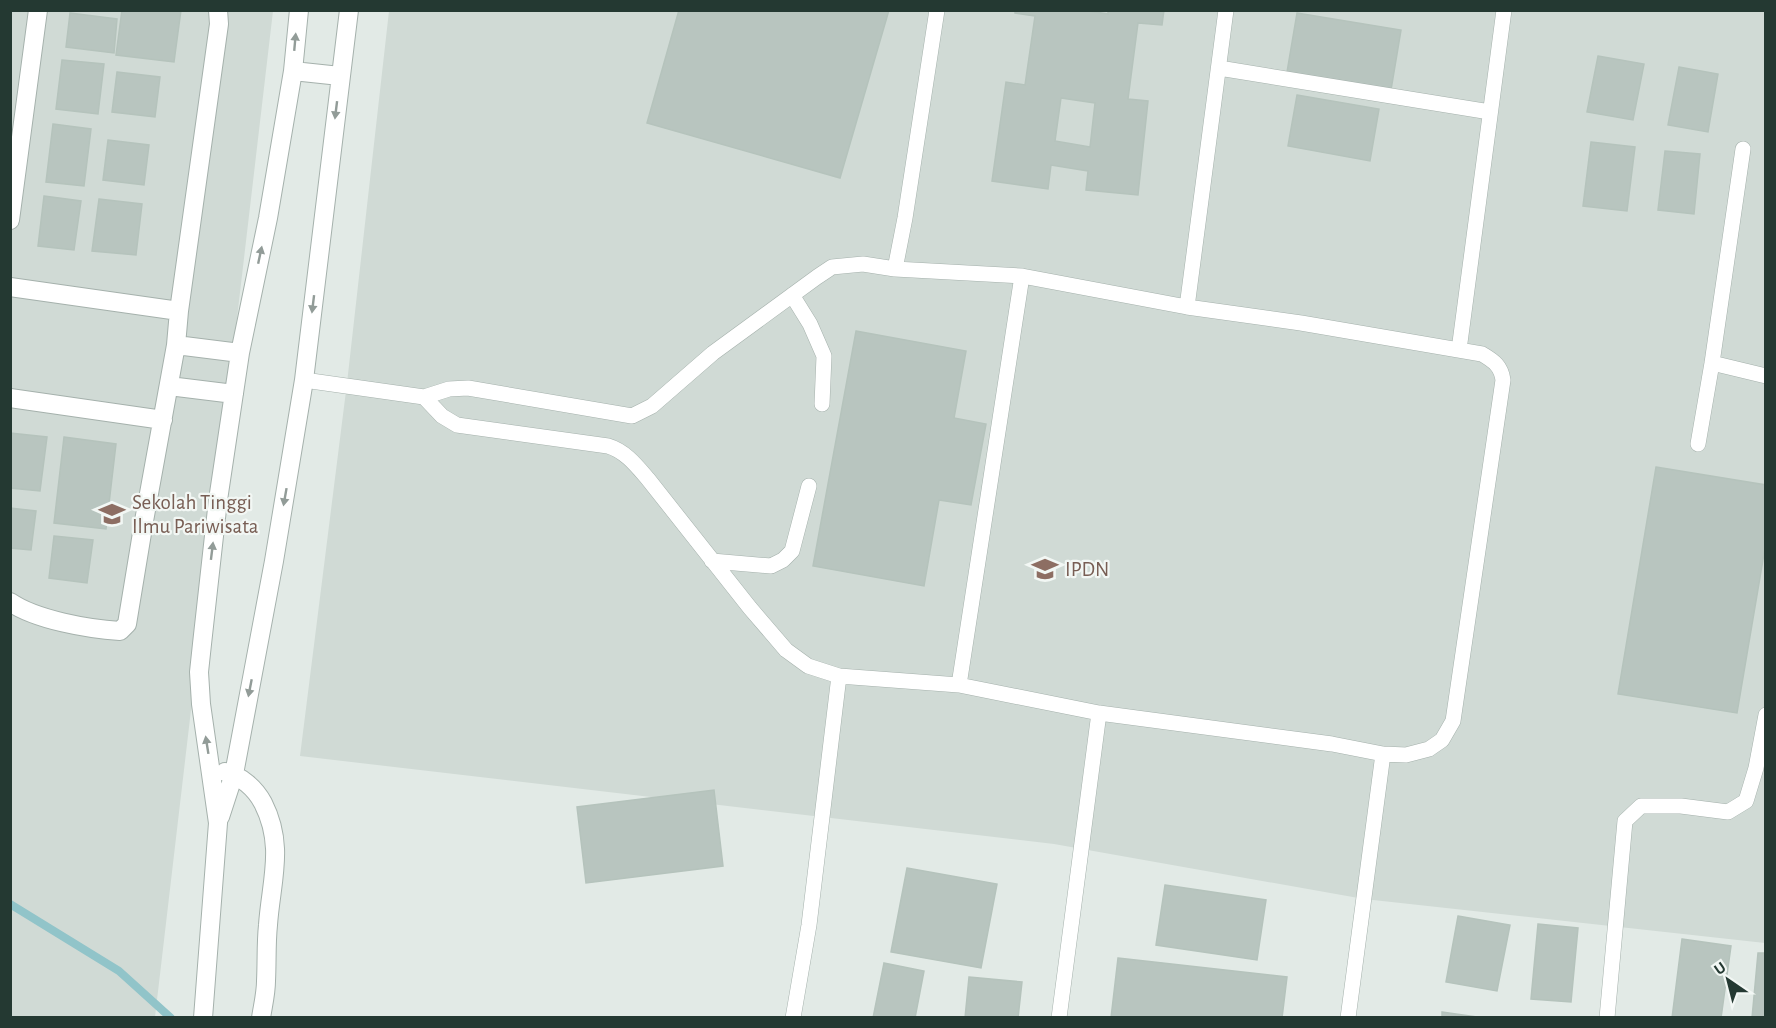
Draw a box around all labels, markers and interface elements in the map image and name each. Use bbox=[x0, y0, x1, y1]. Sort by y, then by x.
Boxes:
one-way arrow bbox=[291, 32, 300, 51]
one-way arrow bbox=[331, 101, 341, 120]
one-way arrow bbox=[256, 245, 265, 264]
one-way arrow bbox=[308, 294, 318, 313]
one-way arrow bbox=[280, 487, 289, 506]
place label: Sekolah Tinggi Ilmu Pariwisata bbox=[132, 492, 259, 537]
school or university icon: Sekolah Tinggi Ilmu Pariwisata bbox=[97, 499, 127, 529]
one-way arrow bbox=[207, 541, 216, 560]
school or university icon: IPDN bbox=[1030, 554, 1060, 584]
place label: IPDN bbox=[1065, 559, 1109, 580]
one-way arrow bbox=[245, 679, 254, 698]
one-way arrow bbox=[203, 735, 212, 754]
north arrow bbox=[1698, 950, 1758, 1010]
text: U bbox=[1711, 959, 1729, 978]

